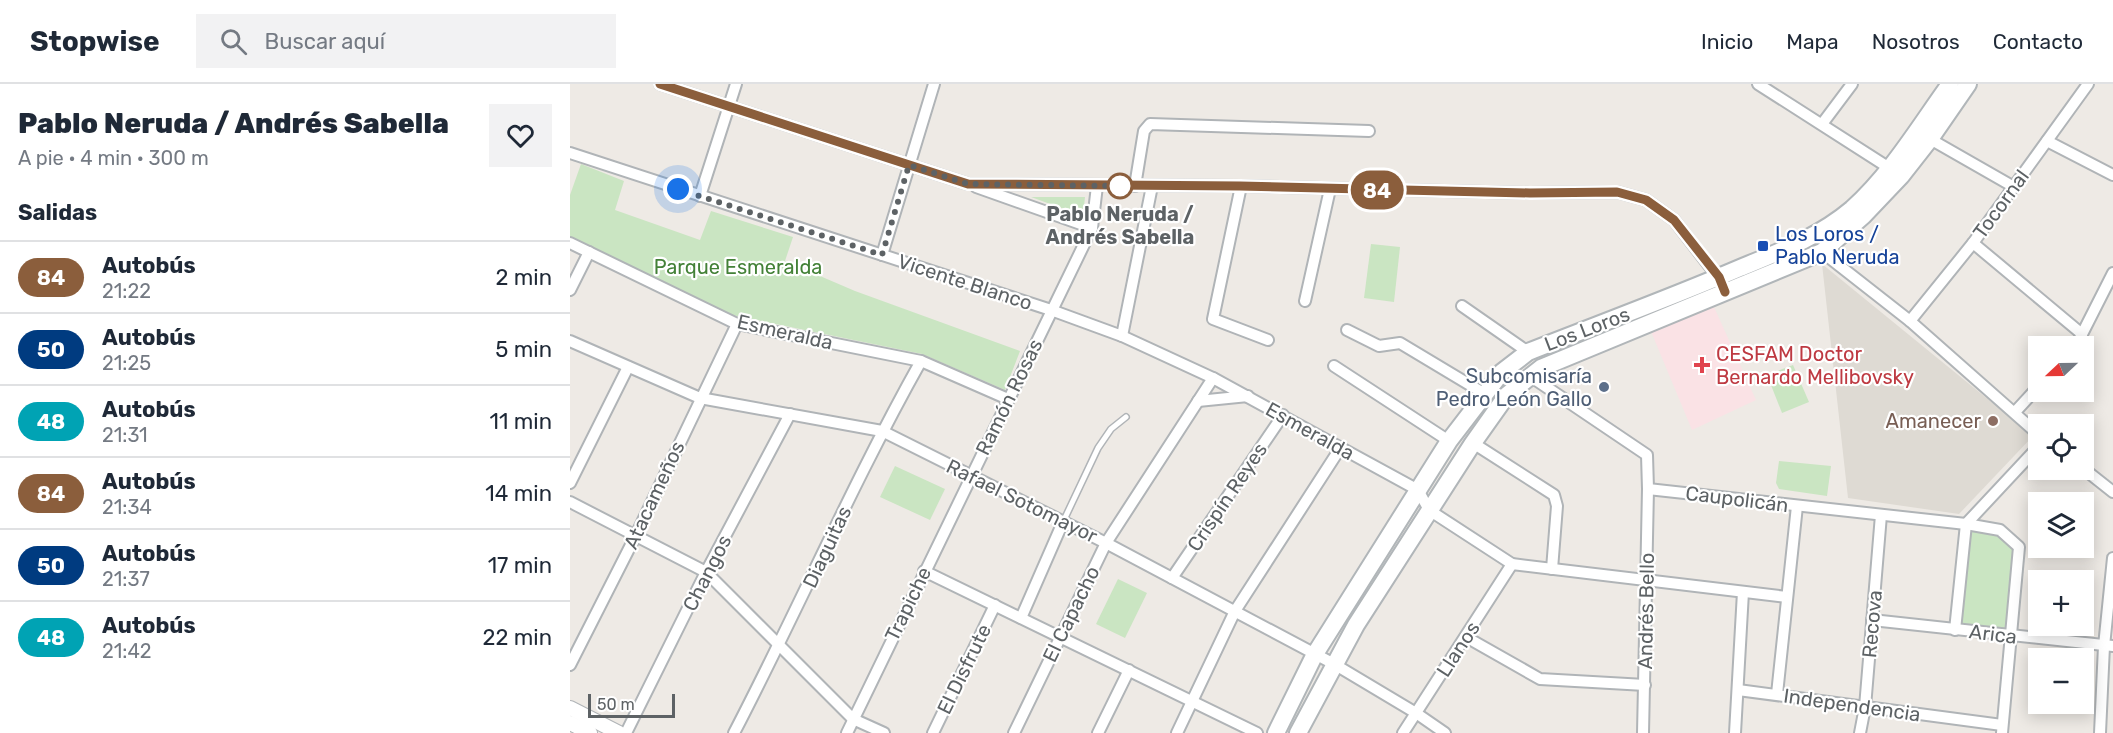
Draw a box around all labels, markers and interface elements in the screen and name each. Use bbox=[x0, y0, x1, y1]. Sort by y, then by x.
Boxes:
search box bbox=[196, 14, 616, 68]
text: Stopwise bbox=[30, 25, 160, 58]
icon: search bbox=[217, 25, 250, 58]
text: Buscar aquí bbox=[265, 28, 385, 55]
text: Inicio bbox=[1701, 29, 1753, 54]
text: Mapa bbox=[1786, 29, 1839, 54]
text: Nosotros bbox=[1872, 29, 1960, 54]
text: Contacto bbox=[1993, 29, 2083, 54]
button: heart bbox=[489, 104, 552, 167]
text: Pablo Neruda / Andrés Sabella bbox=[18, 107, 449, 140]
text: A pie · 4 min · 300 m bbox=[18, 146, 209, 170]
street label: Tocornal bbox=[1968, 165, 2034, 243]
line badge: 84 bbox=[1350, 170, 1404, 210]
marker: Pablo Neruda / Andrés Sabella bbox=[1107, 173, 1133, 199]
your location bbox=[663, 174, 693, 204]
text: 84 bbox=[1363, 178, 1391, 203]
text: Salidas bbox=[18, 199, 97, 226]
place label: Pablo Neruda / Andrés Sabella bbox=[1046, 202, 1194, 249]
place label: Los Loros / Pablo Neruda bbox=[1775, 222, 1900, 269]
marker: Los Loros / Pablo Neruda bbox=[1756, 239, 1770, 253]
street label: Vicente Blanco bbox=[895, 249, 1035, 315]
text: Autobús bbox=[102, 252, 196, 279]
park label: Parque Esmeralda bbox=[654, 255, 822, 279]
text: 2 min bbox=[495, 264, 552, 291]
text: 84 bbox=[37, 265, 65, 290]
text: 21:22 bbox=[102, 279, 151, 303]
street label: Los Loros bbox=[1541, 302, 1633, 356]
street label: Esmeralda bbox=[735, 309, 835, 355]
text: Autobús bbox=[102, 324, 196, 351]
street label: Ramón Rosas bbox=[971, 335, 1047, 459]
text: 5 min bbox=[495, 336, 552, 363]
north arrow bbox=[2028, 336, 2094, 402]
map controls bbox=[2028, 336, 2094, 714]
text: 50 bbox=[37, 337, 65, 362]
place label: CESFAM Doctor Bernardo Mellibovsky bbox=[1716, 342, 1914, 389]
text: 21:25 bbox=[102, 351, 151, 375]
marker: CESFAM Doctor Bernardo Mellibovsky bbox=[1693, 356, 1711, 374]
place label: Subcomisaría Pedro León Gallo bbox=[1436, 364, 1592, 411]
marker: Subcomisaría Pedro León Gallo bbox=[1597, 380, 1611, 394]
text: Autobús bbox=[102, 396, 196, 423]
street label: Esmeralda bbox=[1262, 397, 1358, 465]
text: 11 min bbox=[490, 408, 552, 435]
text: 48 bbox=[37, 409, 65, 434]
place label: Amanecer bbox=[1886, 409, 1981, 433]
marker: Amanecer bbox=[1986, 414, 2000, 428]
button: locate bbox=[2028, 414, 2094, 480]
text: 21:31 bbox=[102, 423, 148, 447]
street label: Atacameños bbox=[618, 437, 690, 553]
street label: Crispín Reyes bbox=[1182, 438, 1272, 556]
street label: Rafael Sotomayor bbox=[943, 454, 1102, 548]
text: Autobús bbox=[102, 468, 196, 495]
text: 14 min bbox=[485, 480, 552, 507]
text: 84 bbox=[37, 481, 65, 506]
street label: Caupolicán bbox=[1684, 481, 1790, 517]
button: layers bbox=[2028, 492, 2094, 558]
text: 21:34 bbox=[102, 495, 152, 519]
street label: Diaguitas bbox=[798, 502, 856, 592]
street label: Changos bbox=[678, 531, 736, 615]
text: Autobús bbox=[102, 540, 196, 567]
text: 17 min bbox=[488, 552, 552, 579]
street label: Andrés Bello bbox=[1633, 552, 1659, 670]
text: 50 bbox=[37, 553, 65, 578]
street label: El Capacho bbox=[1037, 562, 1105, 666]
street label: Trapiche bbox=[880, 563, 936, 645]
text: 21:37 bbox=[102, 567, 150, 591]
button: + bbox=[2028, 570, 2094, 636]
street label: Recova bbox=[1857, 589, 1887, 659]
text: Autobús bbox=[102, 612, 196, 639]
street label: Llanos bbox=[1431, 617, 1485, 681]
street label: Arica bbox=[1968, 619, 2018, 649]
street label: El Disfrute bbox=[932, 620, 996, 718]
text: 22 min bbox=[483, 624, 552, 651]
text: 48 bbox=[37, 625, 65, 650]
text: 21:42 bbox=[102, 639, 152, 663]
button: − bbox=[2028, 648, 2094, 714]
street label: Independencia bbox=[1782, 684, 1922, 726]
scale bar bbox=[588, 691, 675, 718]
text: 50 m bbox=[597, 695, 635, 714]

